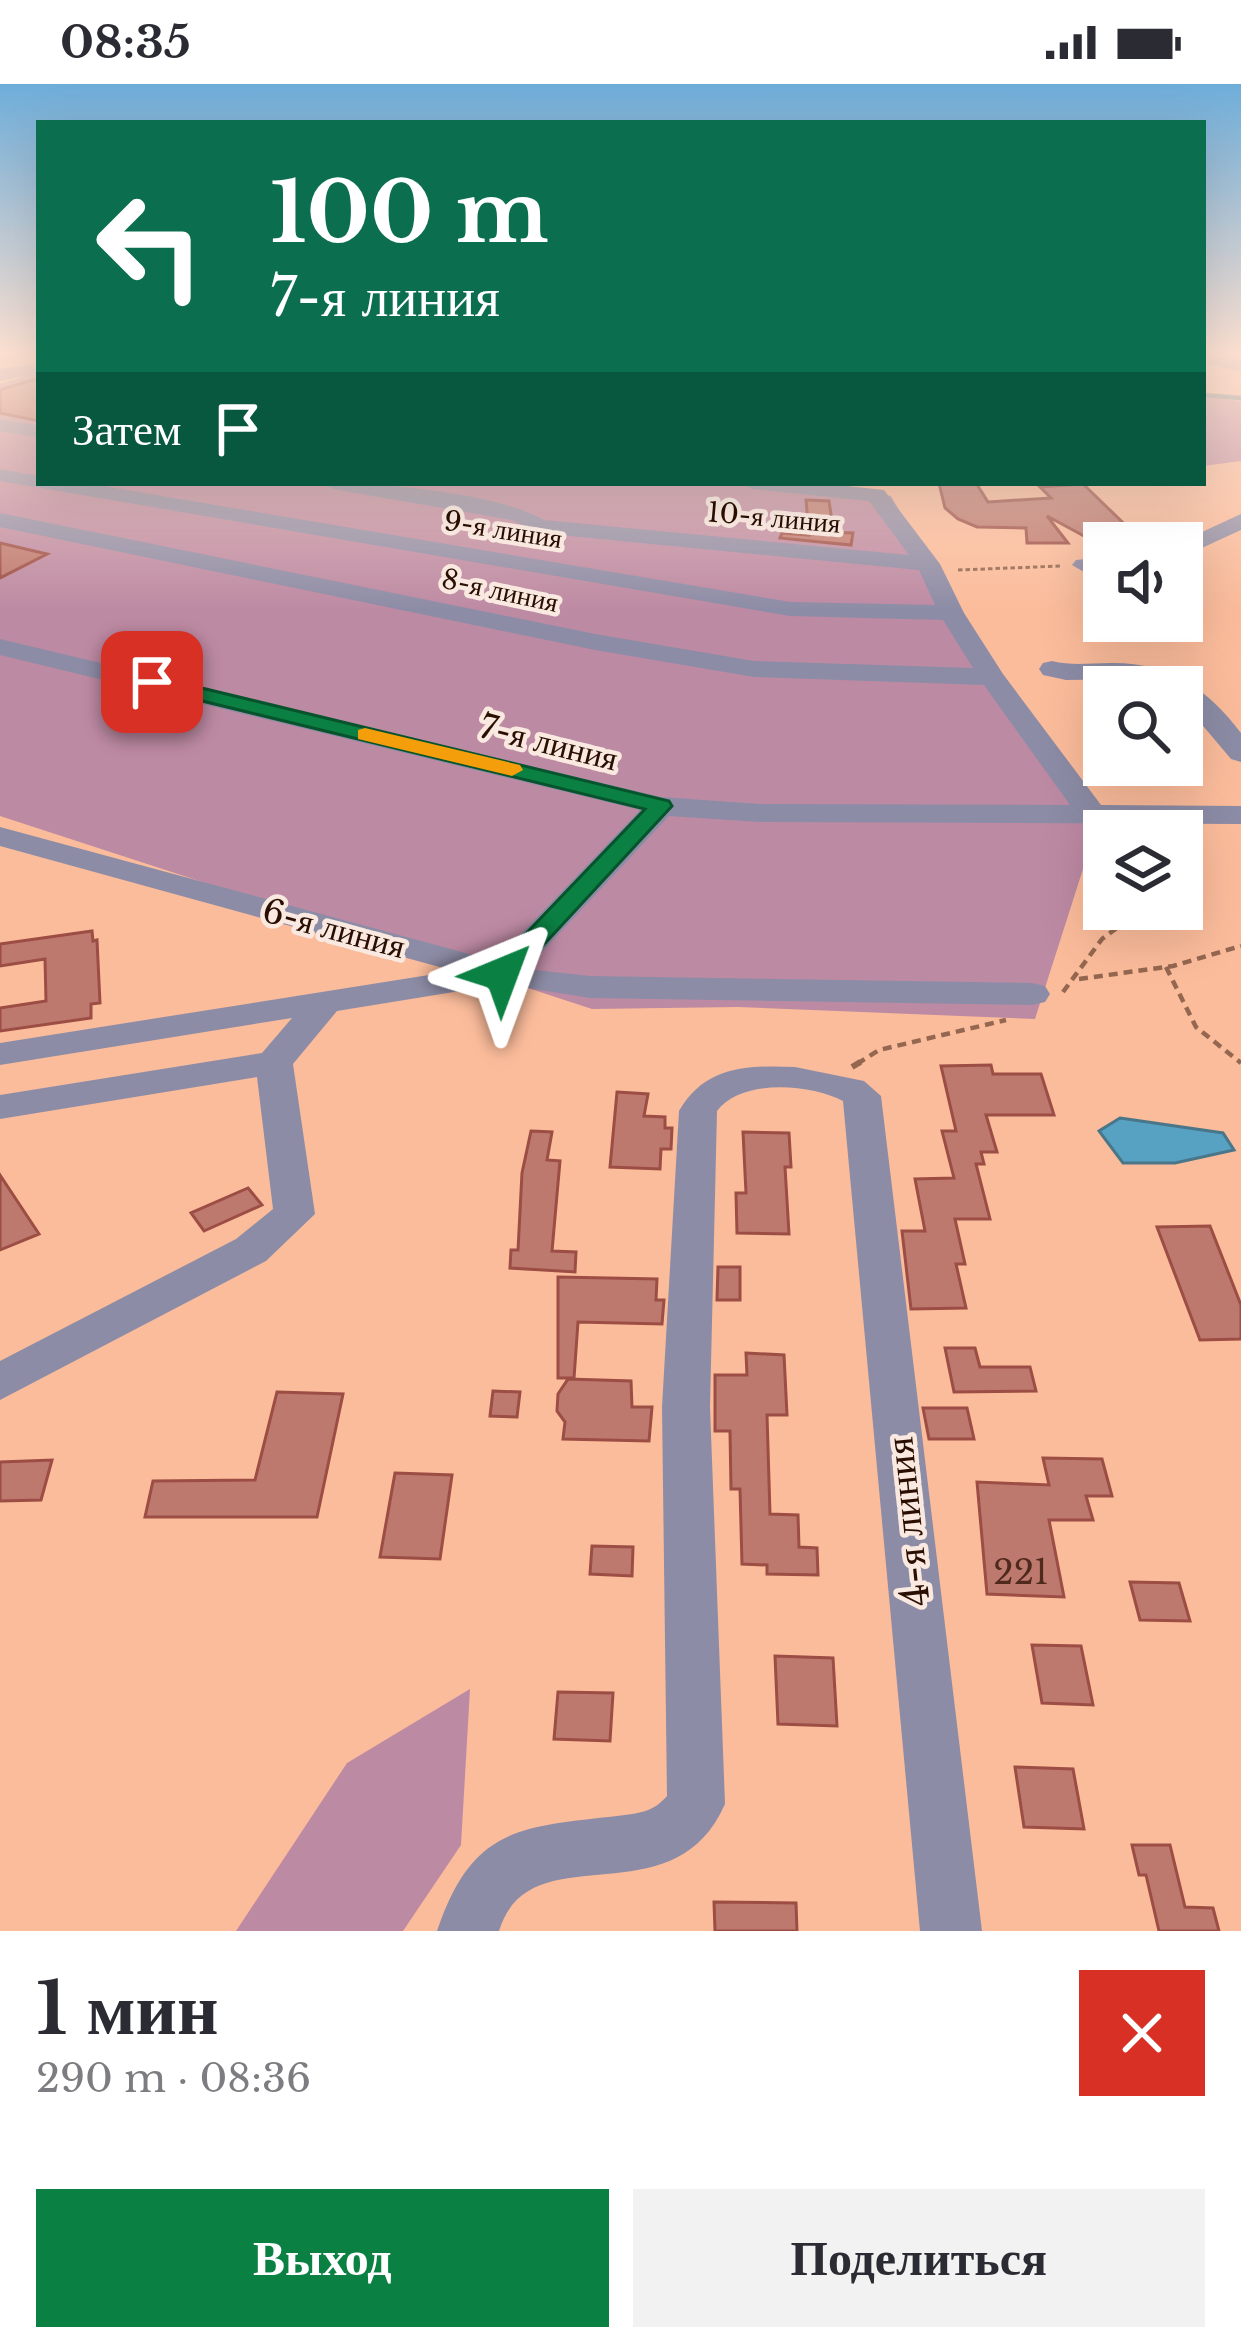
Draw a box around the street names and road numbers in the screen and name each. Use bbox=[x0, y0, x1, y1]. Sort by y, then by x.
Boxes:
street label: 10-я линия bbox=[706, 495, 842, 540]
street label: 9-я линия bbox=[442, 504, 565, 555]
street label: 8-я линия bbox=[439, 562, 561, 619]
street label: 7-я линия bbox=[476, 706, 622, 779]
street label: 6-я линия bbox=[258, 890, 410, 967]
street label: 4-я линия bbox=[874, 1435, 941, 1609]

